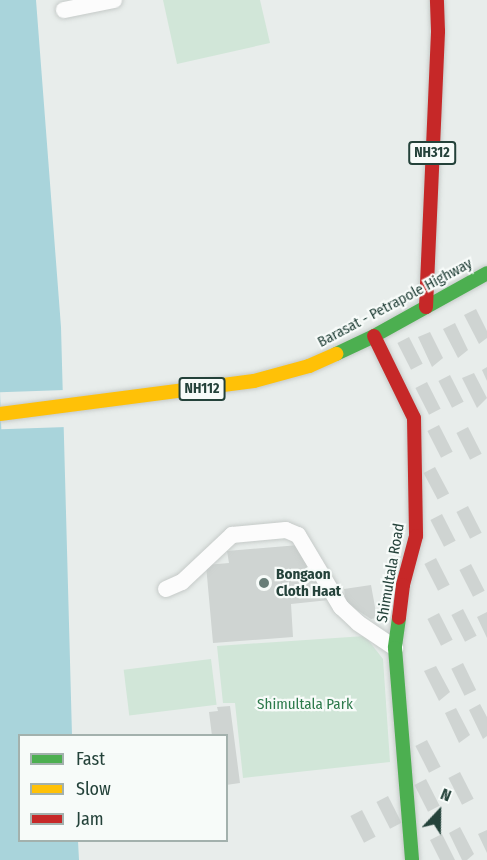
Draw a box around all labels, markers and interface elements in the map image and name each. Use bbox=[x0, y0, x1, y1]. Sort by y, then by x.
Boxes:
road number: NH312 bbox=[408, 142, 456, 164]
street label: Barasat - Petrapole Highway bbox=[315, 255, 475, 351]
road number: NH112 bbox=[178, 378, 226, 400]
street label: Shimultala Road bbox=[373, 522, 409, 624]
place label: Bongaon Cloth Haat bbox=[276, 565, 341, 600]
marker: Bongaon Cloth Haat bbox=[257, 576, 271, 590]
park label: Shimultala Park bbox=[257, 696, 353, 714]
legend bbox=[18, 734, 228, 842]
text: Fast bbox=[76, 748, 105, 770]
text: Slow bbox=[76, 778, 111, 800]
north arrow bbox=[409, 782, 469, 842]
text: N bbox=[438, 784, 454, 805]
text: Jam bbox=[76, 808, 104, 830]

